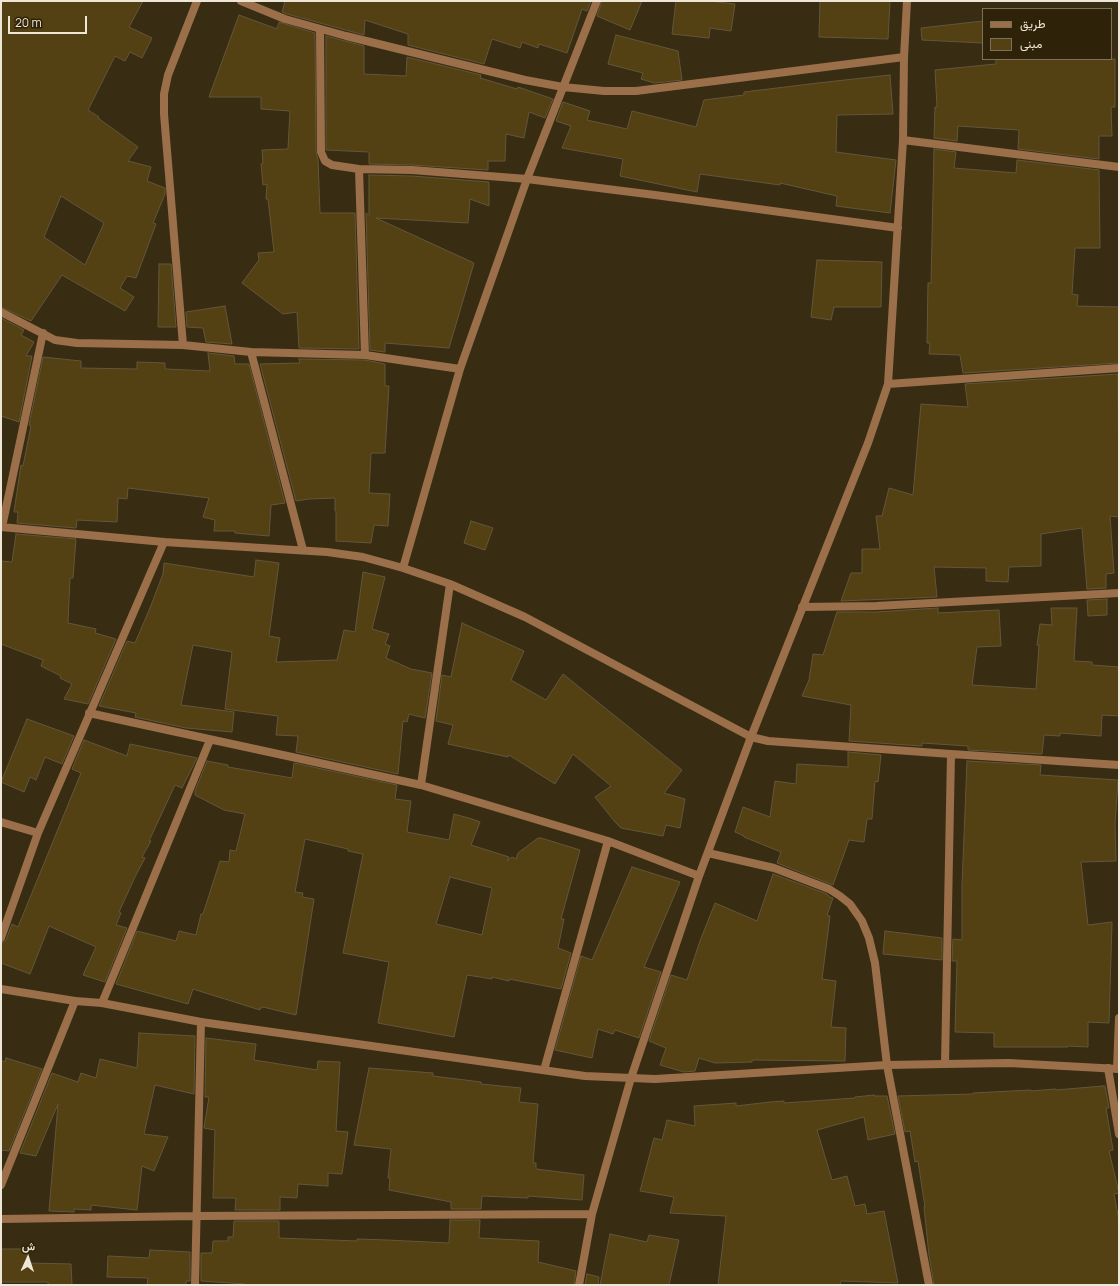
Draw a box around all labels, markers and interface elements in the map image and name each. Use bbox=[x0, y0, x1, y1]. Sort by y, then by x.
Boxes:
scale bar bbox=[10, 8, 89, 34]
legend bbox=[982, 8, 1112, 60]
text: 20 m bbox=[15, 14, 42, 31]
text: طريق bbox=[1020, 15, 1045, 32]
text: مبنى bbox=[1020, 35, 1042, 52]
north arrow bbox=[8, 1238, 48, 1278]
text: ش bbox=[22, 1238, 36, 1253]

